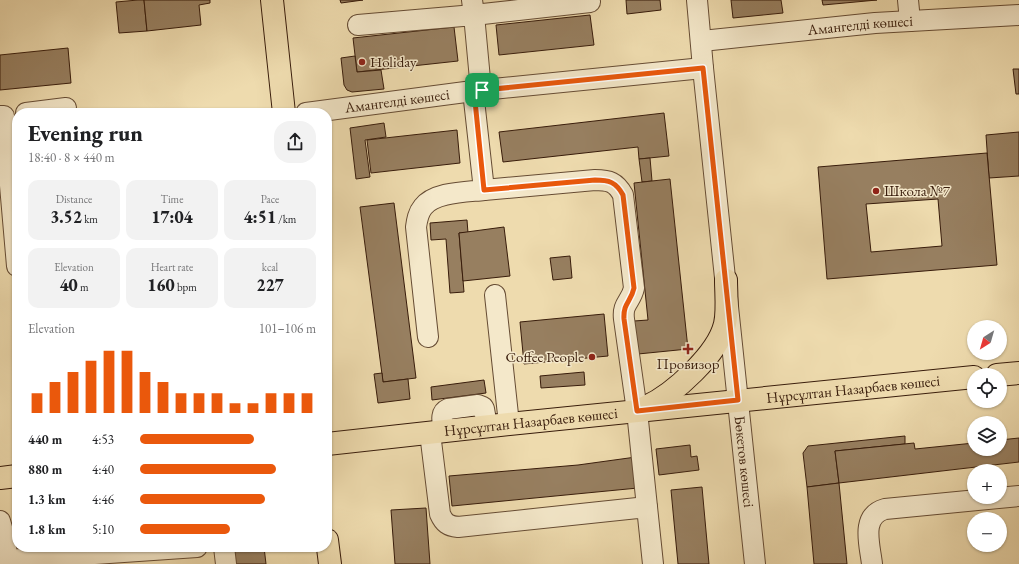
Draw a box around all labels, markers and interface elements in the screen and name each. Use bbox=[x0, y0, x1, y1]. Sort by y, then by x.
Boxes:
street label: Амангелді көшесі bbox=[806, 11, 914, 39]
place label: Holiday bbox=[370, 52, 417, 71]
marker: Holiday bbox=[357, 57, 367, 67]
pin bbox=[465, 73, 499, 107]
icon: arrive bbox=[471, 79, 493, 101]
street label: Амангелді көшесі bbox=[343, 84, 451, 117]
text: Evening run bbox=[28, 119, 143, 148]
button: share bbox=[274, 121, 316, 163]
text: 18:40 · 8 × 440 m bbox=[28, 149, 115, 166]
place label: Школа №7 bbox=[884, 181, 951, 200]
marker: Школа №7 bbox=[871, 186, 881, 196]
text: Distance bbox=[56, 192, 92, 206]
text: Time bbox=[161, 192, 183, 206]
text: Pace bbox=[261, 192, 279, 206]
text: 3.52 bbox=[50, 206, 82, 228]
text: 17:04 bbox=[151, 206, 193, 228]
text: 4:51 bbox=[244, 206, 276, 228]
text: km bbox=[82, 212, 98, 226]
text: /km bbox=[276, 212, 296, 226]
text: Elevation bbox=[54, 260, 94, 274]
text: Heart rate bbox=[151, 260, 193, 274]
text: kcal bbox=[262, 260, 278, 274]
text: 40 bbox=[59, 274, 78, 296]
text: 160 bbox=[147, 274, 175, 296]
text: 227 bbox=[256, 274, 284, 296]
text: m bbox=[78, 280, 89, 294]
text: bpm bbox=[175, 280, 197, 294]
text: Elevation bbox=[28, 320, 75, 337]
text: 101–106 m bbox=[259, 320, 316, 337]
north arrow bbox=[967, 320, 1007, 360]
map controls bbox=[967, 320, 1007, 552]
marker: Провизор bbox=[683, 344, 693, 354]
place label: Coffee People bbox=[505, 347, 584, 366]
marker: Coffee People bbox=[587, 352, 597, 362]
place label: Провизор bbox=[657, 354, 720, 373]
button: locate bbox=[967, 368, 1007, 408]
street label: Нұрсұлтан Назарбаев көшесі bbox=[765, 370, 941, 407]
street label: Нұрсұлтан Назарбаев көшесі bbox=[443, 403, 619, 440]
street label: Бөкетов көшесі bbox=[731, 415, 759, 509]
button: layers bbox=[967, 416, 1007, 456]
text: 440 m bbox=[28, 431, 62, 448]
text: 4:53 bbox=[92, 431, 114, 448]
text: 880 m bbox=[28, 461, 62, 478]
text: 4:40 bbox=[92, 461, 114, 478]
button: + bbox=[967, 464, 1007, 504]
text: 1.3 km bbox=[28, 491, 66, 508]
text: 4:46 bbox=[92, 491, 114, 508]
button: − bbox=[967, 512, 1007, 552]
text: 1.8 km bbox=[28, 521, 66, 538]
text: 5:10 bbox=[92, 521, 114, 538]

